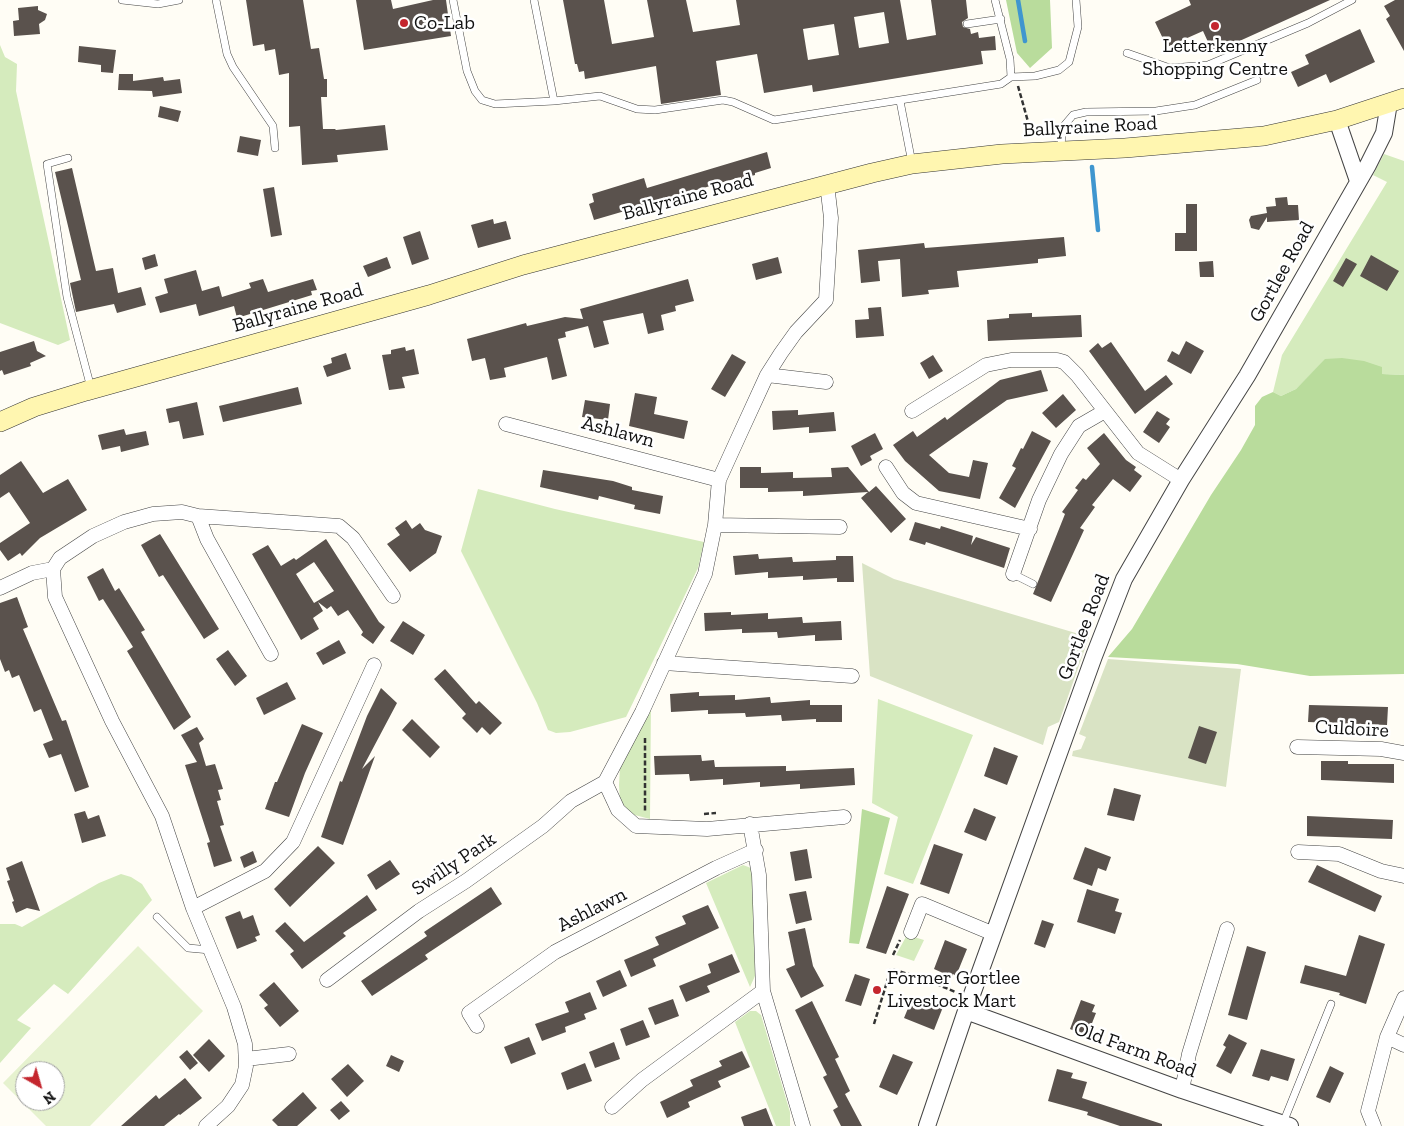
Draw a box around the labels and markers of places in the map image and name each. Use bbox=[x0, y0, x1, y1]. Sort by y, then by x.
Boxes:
place label: Co-Lab bbox=[414, 11, 475, 35]
marker: Co-Lab bbox=[398, 17, 410, 29]
marker: Letterkenny Shopping Centre bbox=[1209, 20, 1221, 32]
place label: Letterkenny Shopping Centre bbox=[1142, 34, 1288, 81]
place label: Former Gortlee Livestock Mart bbox=[887, 966, 1020, 1013]
marker: Former Gortlee Livestock Mart bbox=[871, 984, 883, 996]

